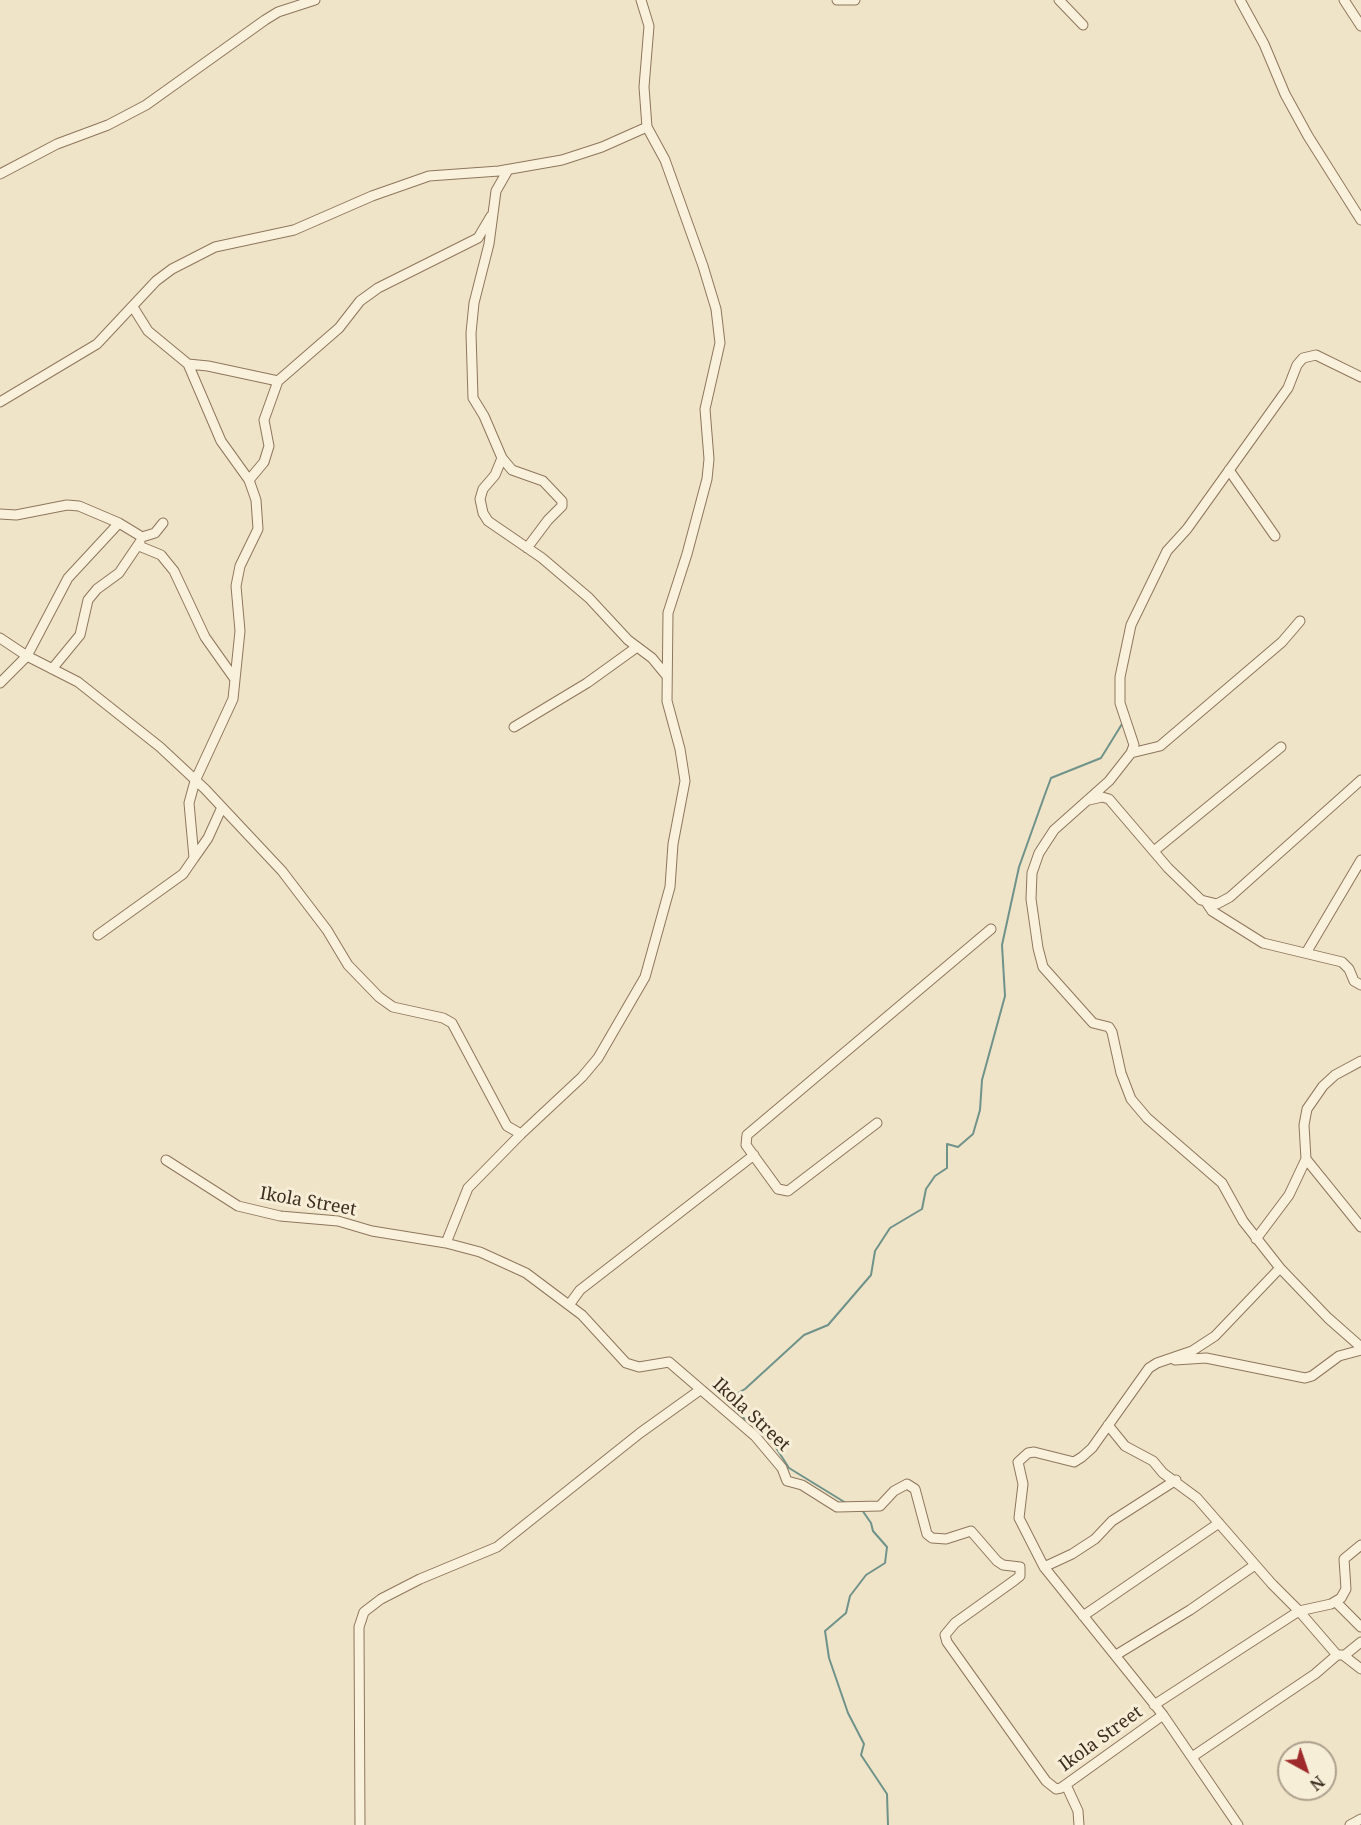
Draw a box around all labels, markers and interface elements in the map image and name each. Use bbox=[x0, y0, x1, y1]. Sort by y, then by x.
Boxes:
street label: Ikola Street bbox=[258, 1183, 358, 1221]
street label: Ikola Street bbox=[708, 1374, 794, 1456]
street label: Ikola Street bbox=[1055, 1702, 1147, 1776]
north arrow bbox=[1277, 1741, 1337, 1801]
text: N bbox=[1305, 1771, 1329, 1796]

